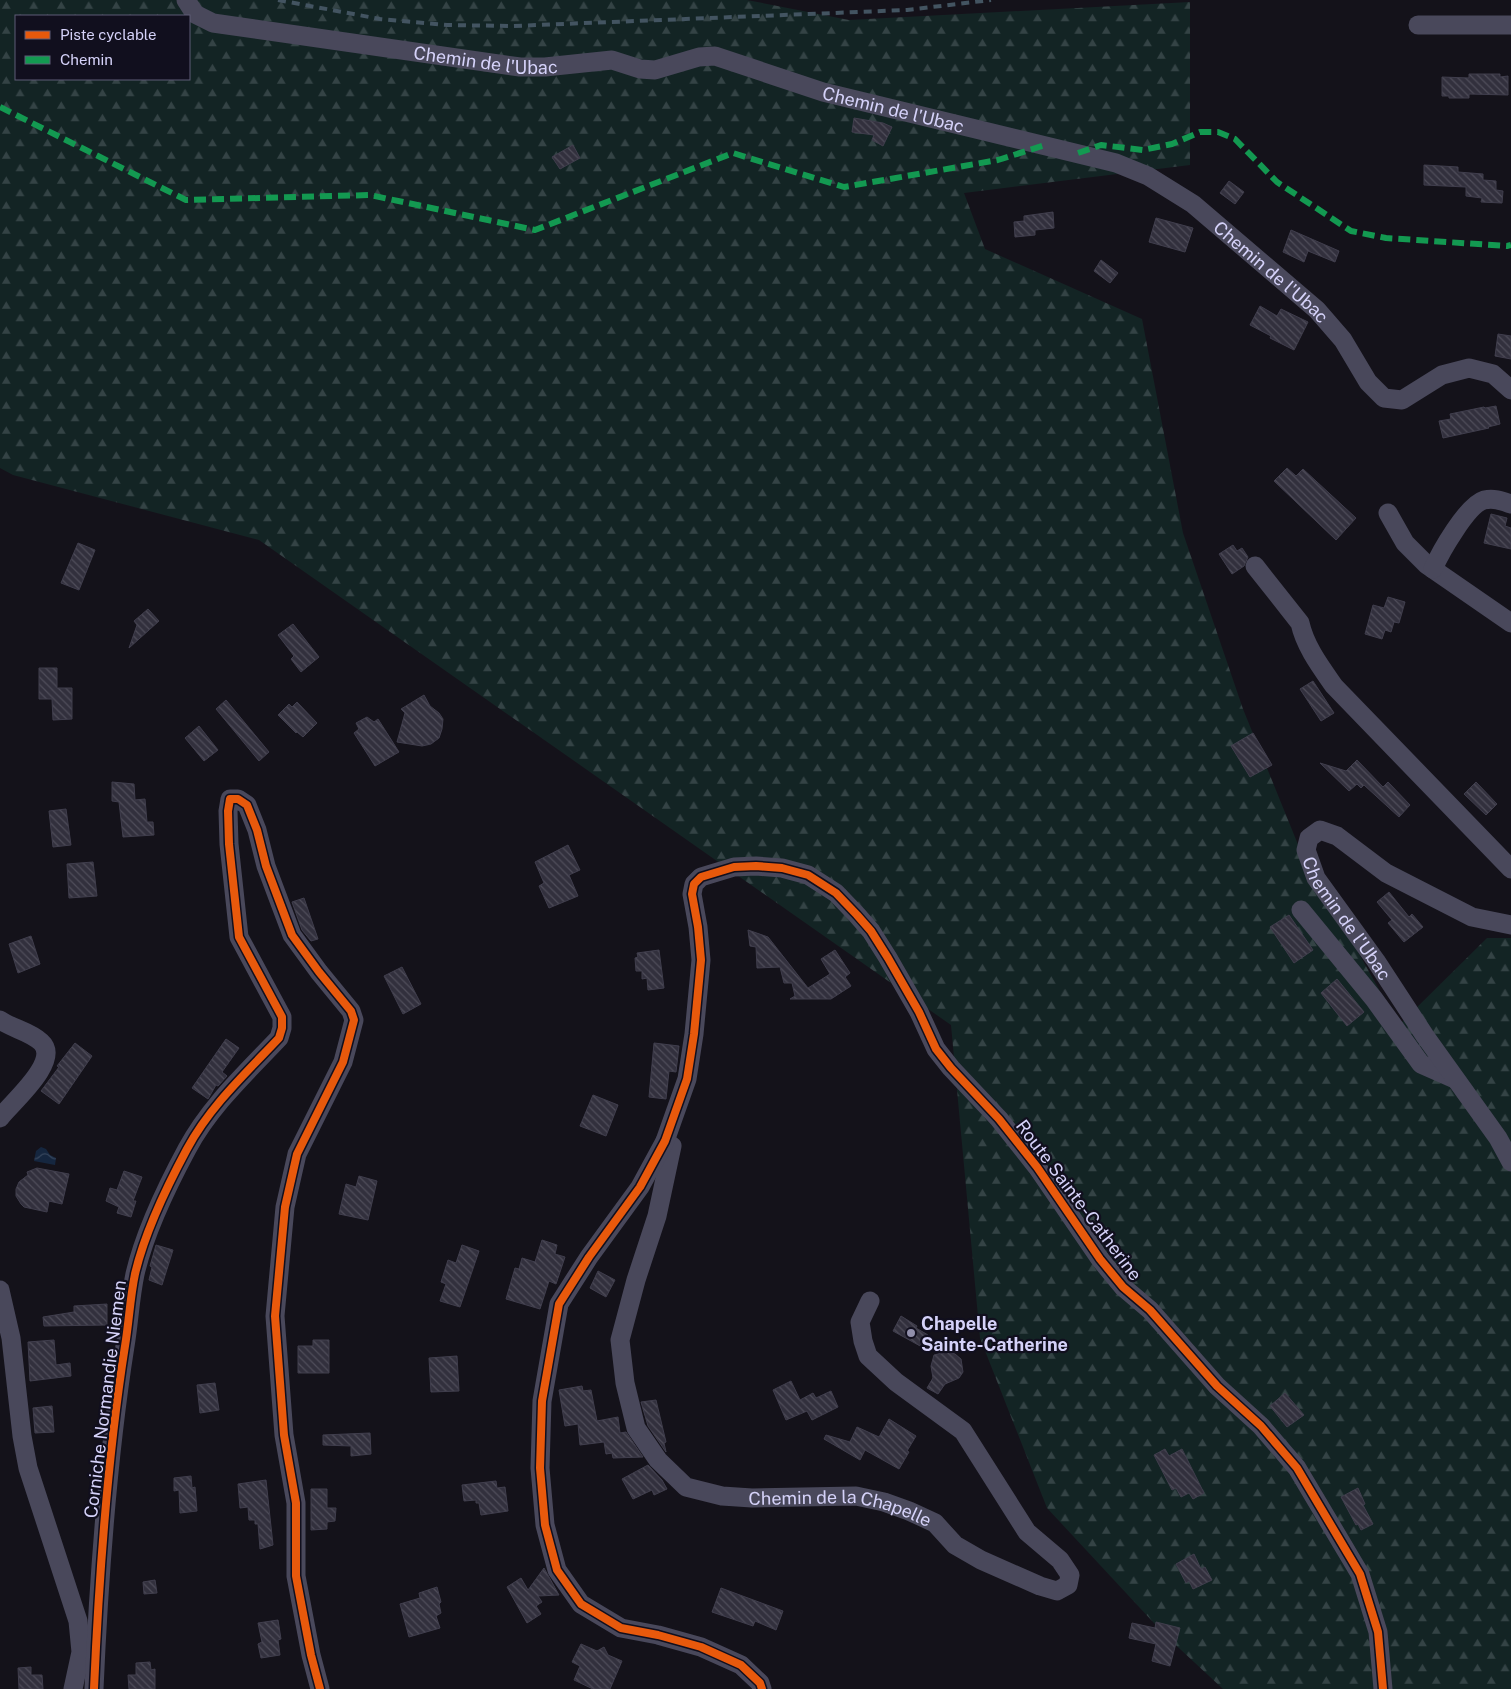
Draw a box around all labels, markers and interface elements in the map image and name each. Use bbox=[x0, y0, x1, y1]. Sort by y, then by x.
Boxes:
legend bbox=[15, 15, 190, 80]
text: Piste cyclable bbox=[60, 26, 157, 43]
street label: Chemin de l'Ubac bbox=[412, 41, 559, 78]
text: Chemin bbox=[60, 51, 113, 68]
street label: Chemin de l'Ubac bbox=[821, 82, 966, 136]
street label: Chemin de l'Ubac bbox=[1210, 216, 1333, 327]
street label: Chemin de l'Ubac bbox=[1299, 854, 1396, 984]
street label: Route Sainte-Catherine bbox=[1012, 1116, 1146, 1284]
street label: Corniche Normandie Niemen bbox=[80, 1279, 130, 1519]
place label: Chapelle Sainte-Catherine bbox=[921, 1313, 1068, 1355]
marker: Chapelle Sainte-Catherine bbox=[905, 1327, 917, 1339]
street label: Chemin de la Chapelle bbox=[748, 1485, 935, 1531]

